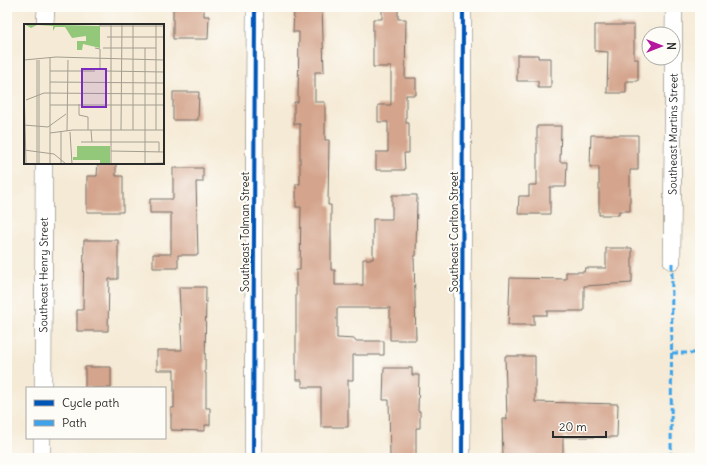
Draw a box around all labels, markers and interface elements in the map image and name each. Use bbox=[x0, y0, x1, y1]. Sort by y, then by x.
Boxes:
inset map bbox=[24, 24, 164, 164]
north arrow bbox=[641, 26, 681, 66]
text: N bbox=[664, 42, 678, 50]
street label: Southeast Martins Street bbox=[666, 73, 680, 195]
street label: Southeast Carlton Street bbox=[447, 171, 461, 292]
street label: Southeast Tolman Street bbox=[238, 172, 252, 292]
street label: Southeast Henry Street bbox=[36, 217, 51, 333]
legend bbox=[26, 387, 166, 439]
text: Cycle path bbox=[62, 395, 119, 410]
scale bar bbox=[553, 413, 606, 439]
text: Path bbox=[62, 415, 87, 430]
text: 20 m bbox=[559, 419, 587, 434]

